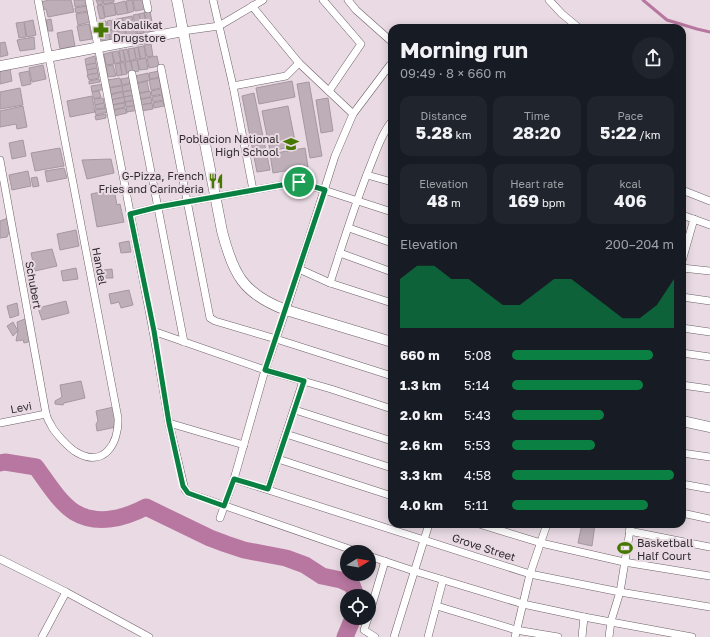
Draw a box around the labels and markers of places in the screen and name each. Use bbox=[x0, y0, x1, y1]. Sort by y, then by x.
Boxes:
place label: Kabalikat Drugstore bbox=[113, 18, 166, 44]
pharmacy icon: Kabalikat Drugstore bbox=[92, 21, 110, 39]
place label: Poblacion National High School bbox=[179, 132, 279, 158]
school or university icon: Poblacion National High School bbox=[282, 135, 300, 153]
pin bbox=[282, 165, 316, 199]
place label: G-Pizza, French Fries and Carinderia bbox=[98, 169, 204, 195]
restaurant icon: G-Pizza, French Fries and Carinderia bbox=[207, 172, 225, 190]
place label: Basketball Half Court bbox=[637, 536, 694, 562]
sports icon: Basketball Half Court bbox=[616, 539, 634, 557]

